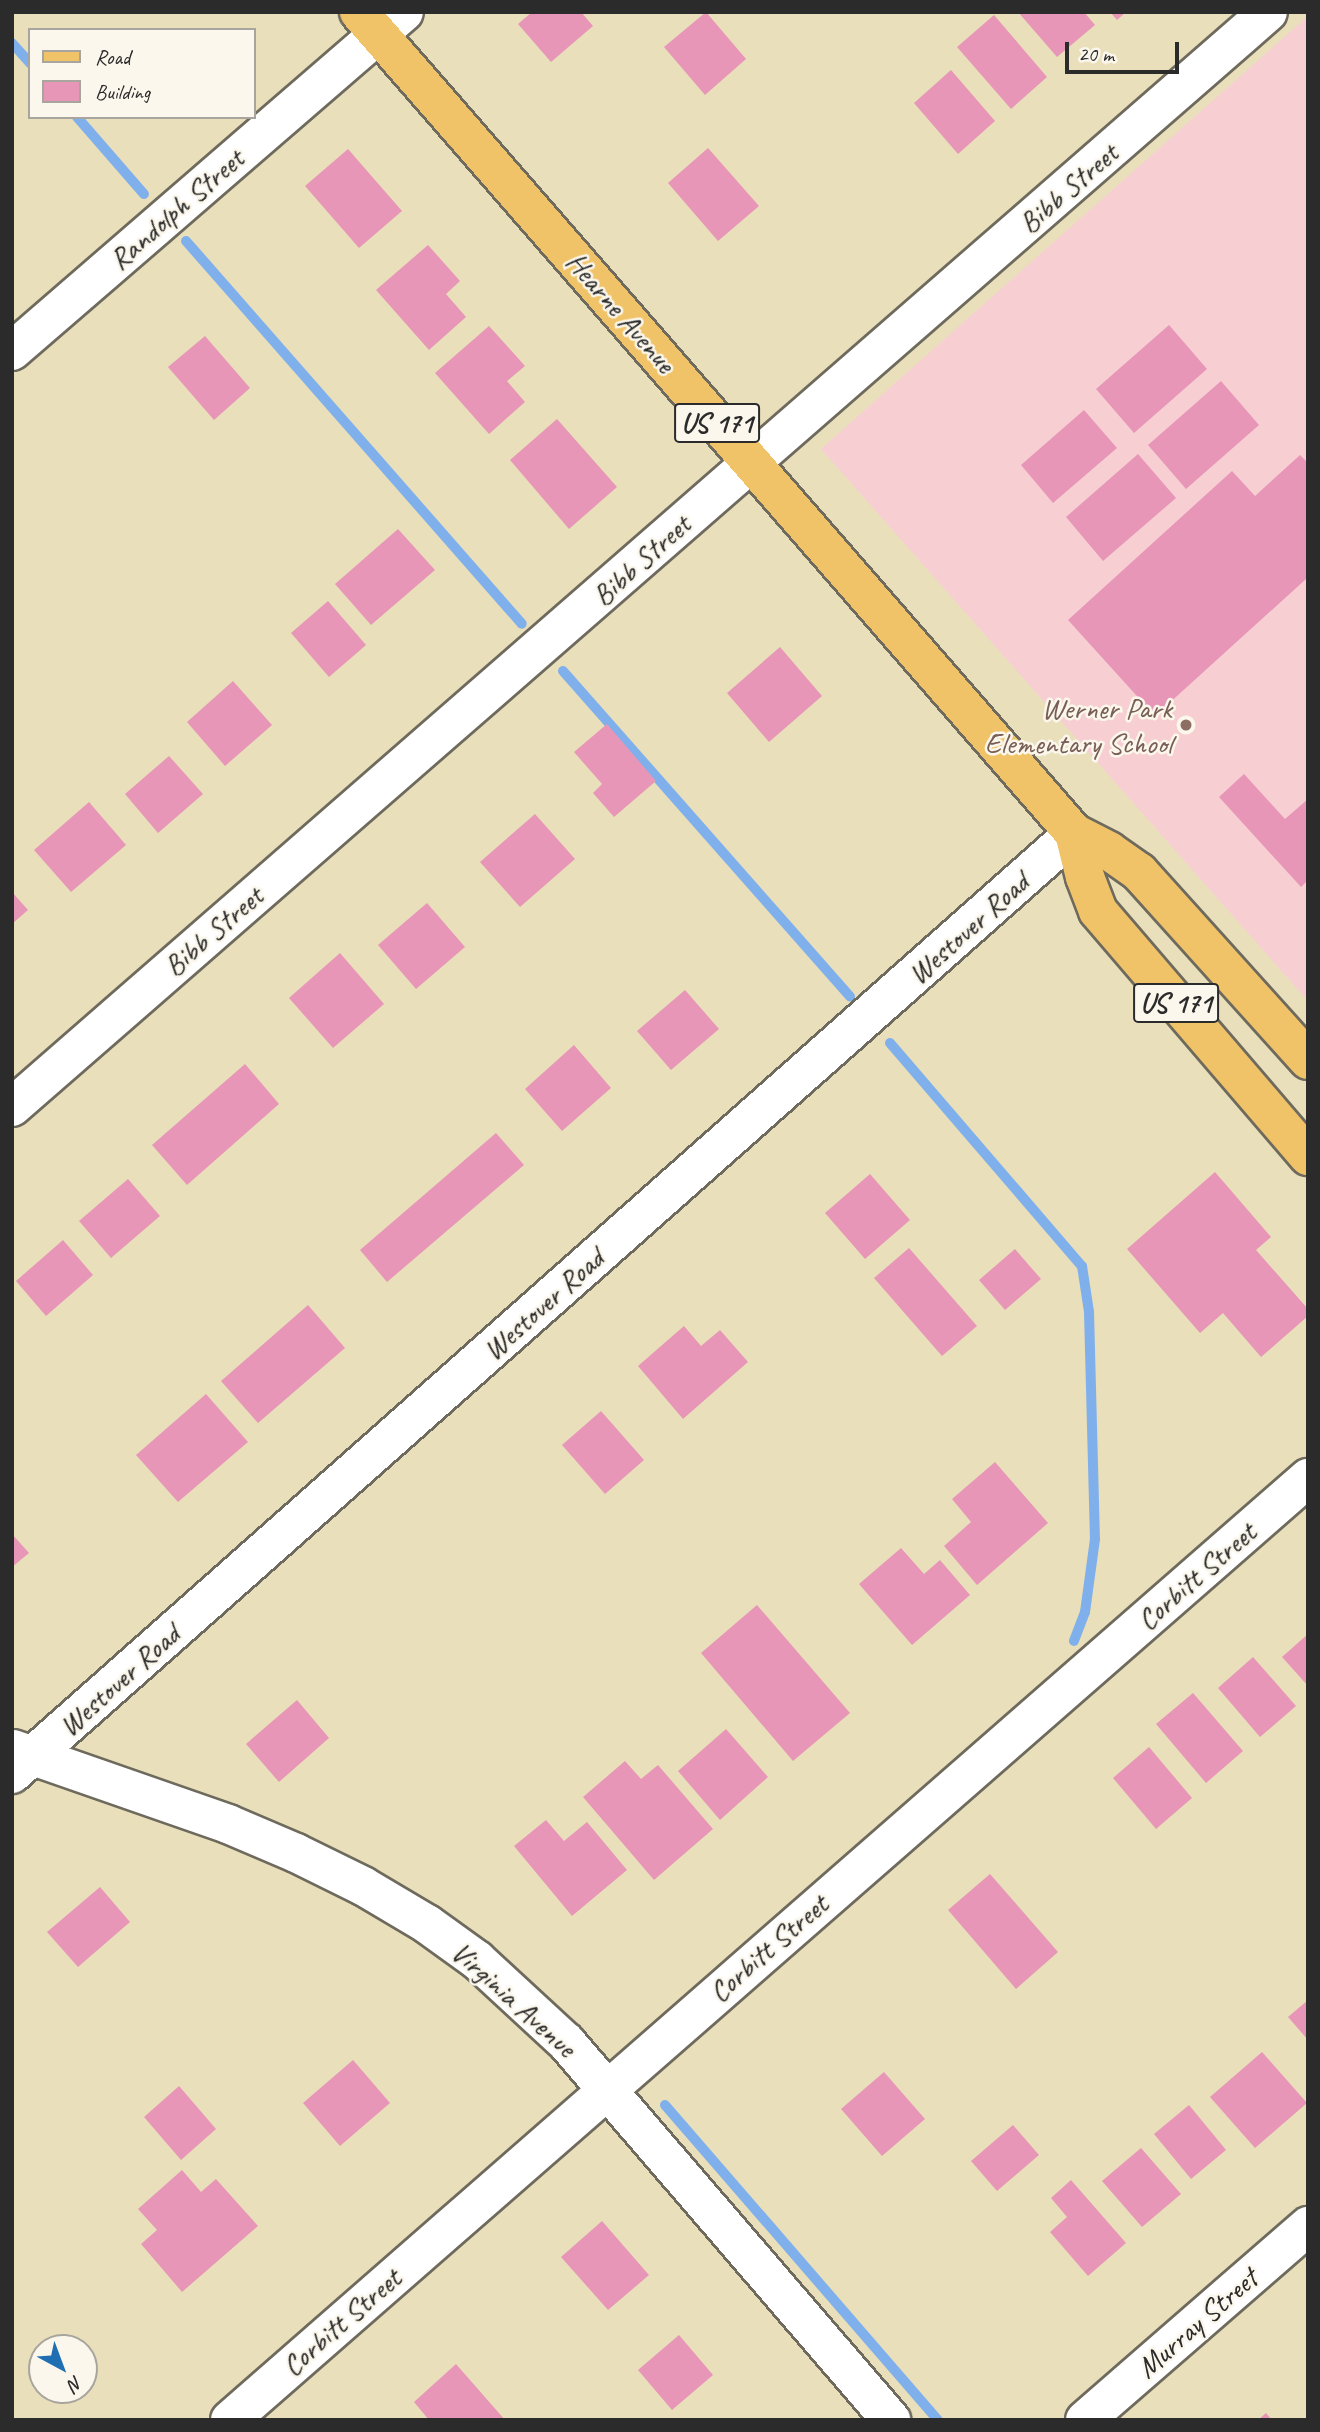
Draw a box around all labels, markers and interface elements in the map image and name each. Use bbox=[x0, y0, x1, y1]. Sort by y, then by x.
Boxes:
legend bbox=[28, 28, 256, 119]
scale bar bbox=[1068, 28, 1182, 72]
text: 20 m bbox=[1078, 41, 1114, 67]
text: Road bbox=[95, 44, 130, 70]
text: Building bbox=[95, 79, 150, 105]
street label: Bibb Street bbox=[1011, 135, 1125, 241]
street label: Randolph Street bbox=[101, 140, 251, 278]
street label: Hearne Avenue bbox=[559, 244, 683, 380]
road number: US 171 bbox=[673, 398, 761, 448]
street label: Bibb Street bbox=[584, 506, 698, 614]
place label: Werner Park Elementary School bbox=[985, 690, 1172, 760]
marker: Werner Park Elementary School bbox=[1178, 717, 1194, 733]
street label: Westover Road bbox=[900, 864, 1036, 992]
street label: Bibb Street bbox=[156, 878, 270, 984]
road number: US 171 bbox=[1132, 978, 1220, 1028]
street label: Westover Road bbox=[475, 1240, 611, 1368]
street label: Corbitt Street bbox=[1129, 1514, 1263, 1638]
street label: Westover Road bbox=[51, 1616, 187, 1744]
street label: Corbitt Street bbox=[701, 1886, 835, 2010]
street label: Virginia Avenue bbox=[444, 1934, 584, 2064]
street label: Corbitt Street bbox=[274, 2260, 408, 2384]
street label: Murray Street bbox=[1129, 2261, 1265, 2385]
north arrow bbox=[28, 2334, 98, 2404]
text: N bbox=[63, 2370, 88, 2396]

